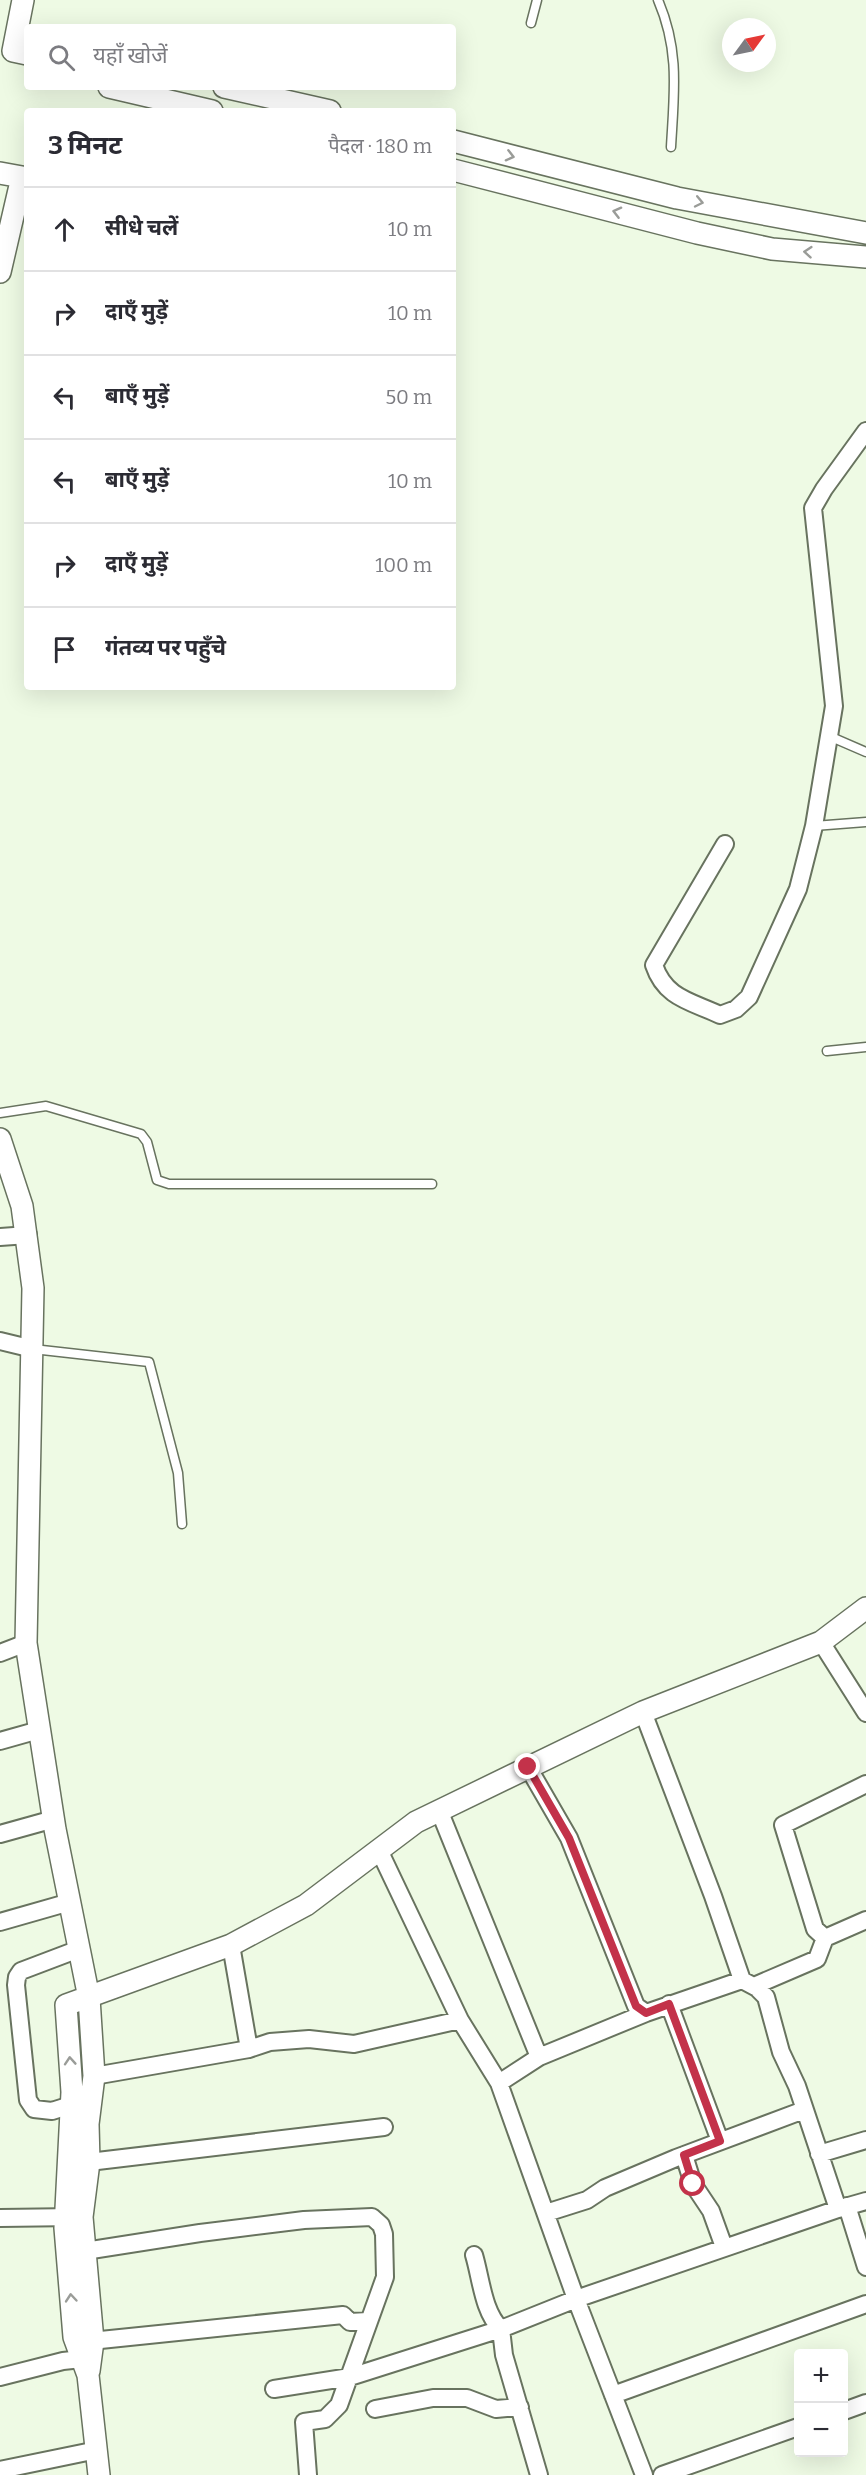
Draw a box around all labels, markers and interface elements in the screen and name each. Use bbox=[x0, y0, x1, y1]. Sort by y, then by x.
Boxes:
north arrow bbox=[722, 18, 776, 72]
search box bbox=[24, 24, 456, 90]
icon: search bbox=[45, 41, 78, 74]
text: यहाँ खोजें bbox=[93, 42, 168, 69]
text: 3 मिनट bbox=[48, 130, 122, 161]
text: पैदल · 180 m bbox=[328, 134, 432, 158]
one-way arrow bbox=[505, 148, 515, 161]
one-way arrow bbox=[694, 195, 704, 208]
one-way arrow bbox=[612, 207, 622, 220]
icon: ahead bbox=[48, 213, 81, 246]
text: सीधे चलें bbox=[105, 214, 178, 241]
text: 10 m bbox=[388, 217, 432, 241]
one-way arrow bbox=[803, 246, 812, 259]
icon: right bbox=[48, 297, 81, 330]
text: दाएँ मुड़ें bbox=[105, 298, 168, 325]
text: 10 m bbox=[388, 301, 432, 325]
icon: left bbox=[48, 381, 81, 414]
text: बाएँ मुड़ें bbox=[105, 382, 169, 409]
text: 50 m bbox=[385, 385, 432, 409]
icon: left bbox=[48, 465, 81, 498]
text: बाएँ मुड़ें bbox=[105, 466, 169, 493]
text: 10 m bbox=[388, 469, 432, 493]
icon: right bbox=[48, 549, 81, 582]
text: दाएँ मुड़ें bbox=[105, 550, 168, 577]
text: 100 m bbox=[375, 553, 432, 577]
icon: arrive bbox=[48, 633, 81, 666]
text: गंतव्य पर पहुँचे bbox=[105, 634, 226, 661]
route end bbox=[514, 1753, 540, 1779]
one-way arrow bbox=[63, 2057, 76, 2066]
route start bbox=[679, 2170, 705, 2196]
one-way arrow bbox=[65, 2293, 78, 2302]
map controls bbox=[794, 2349, 848, 2457]
button: + bbox=[794, 2349, 848, 2403]
button: − bbox=[794, 2403, 848, 2457]

